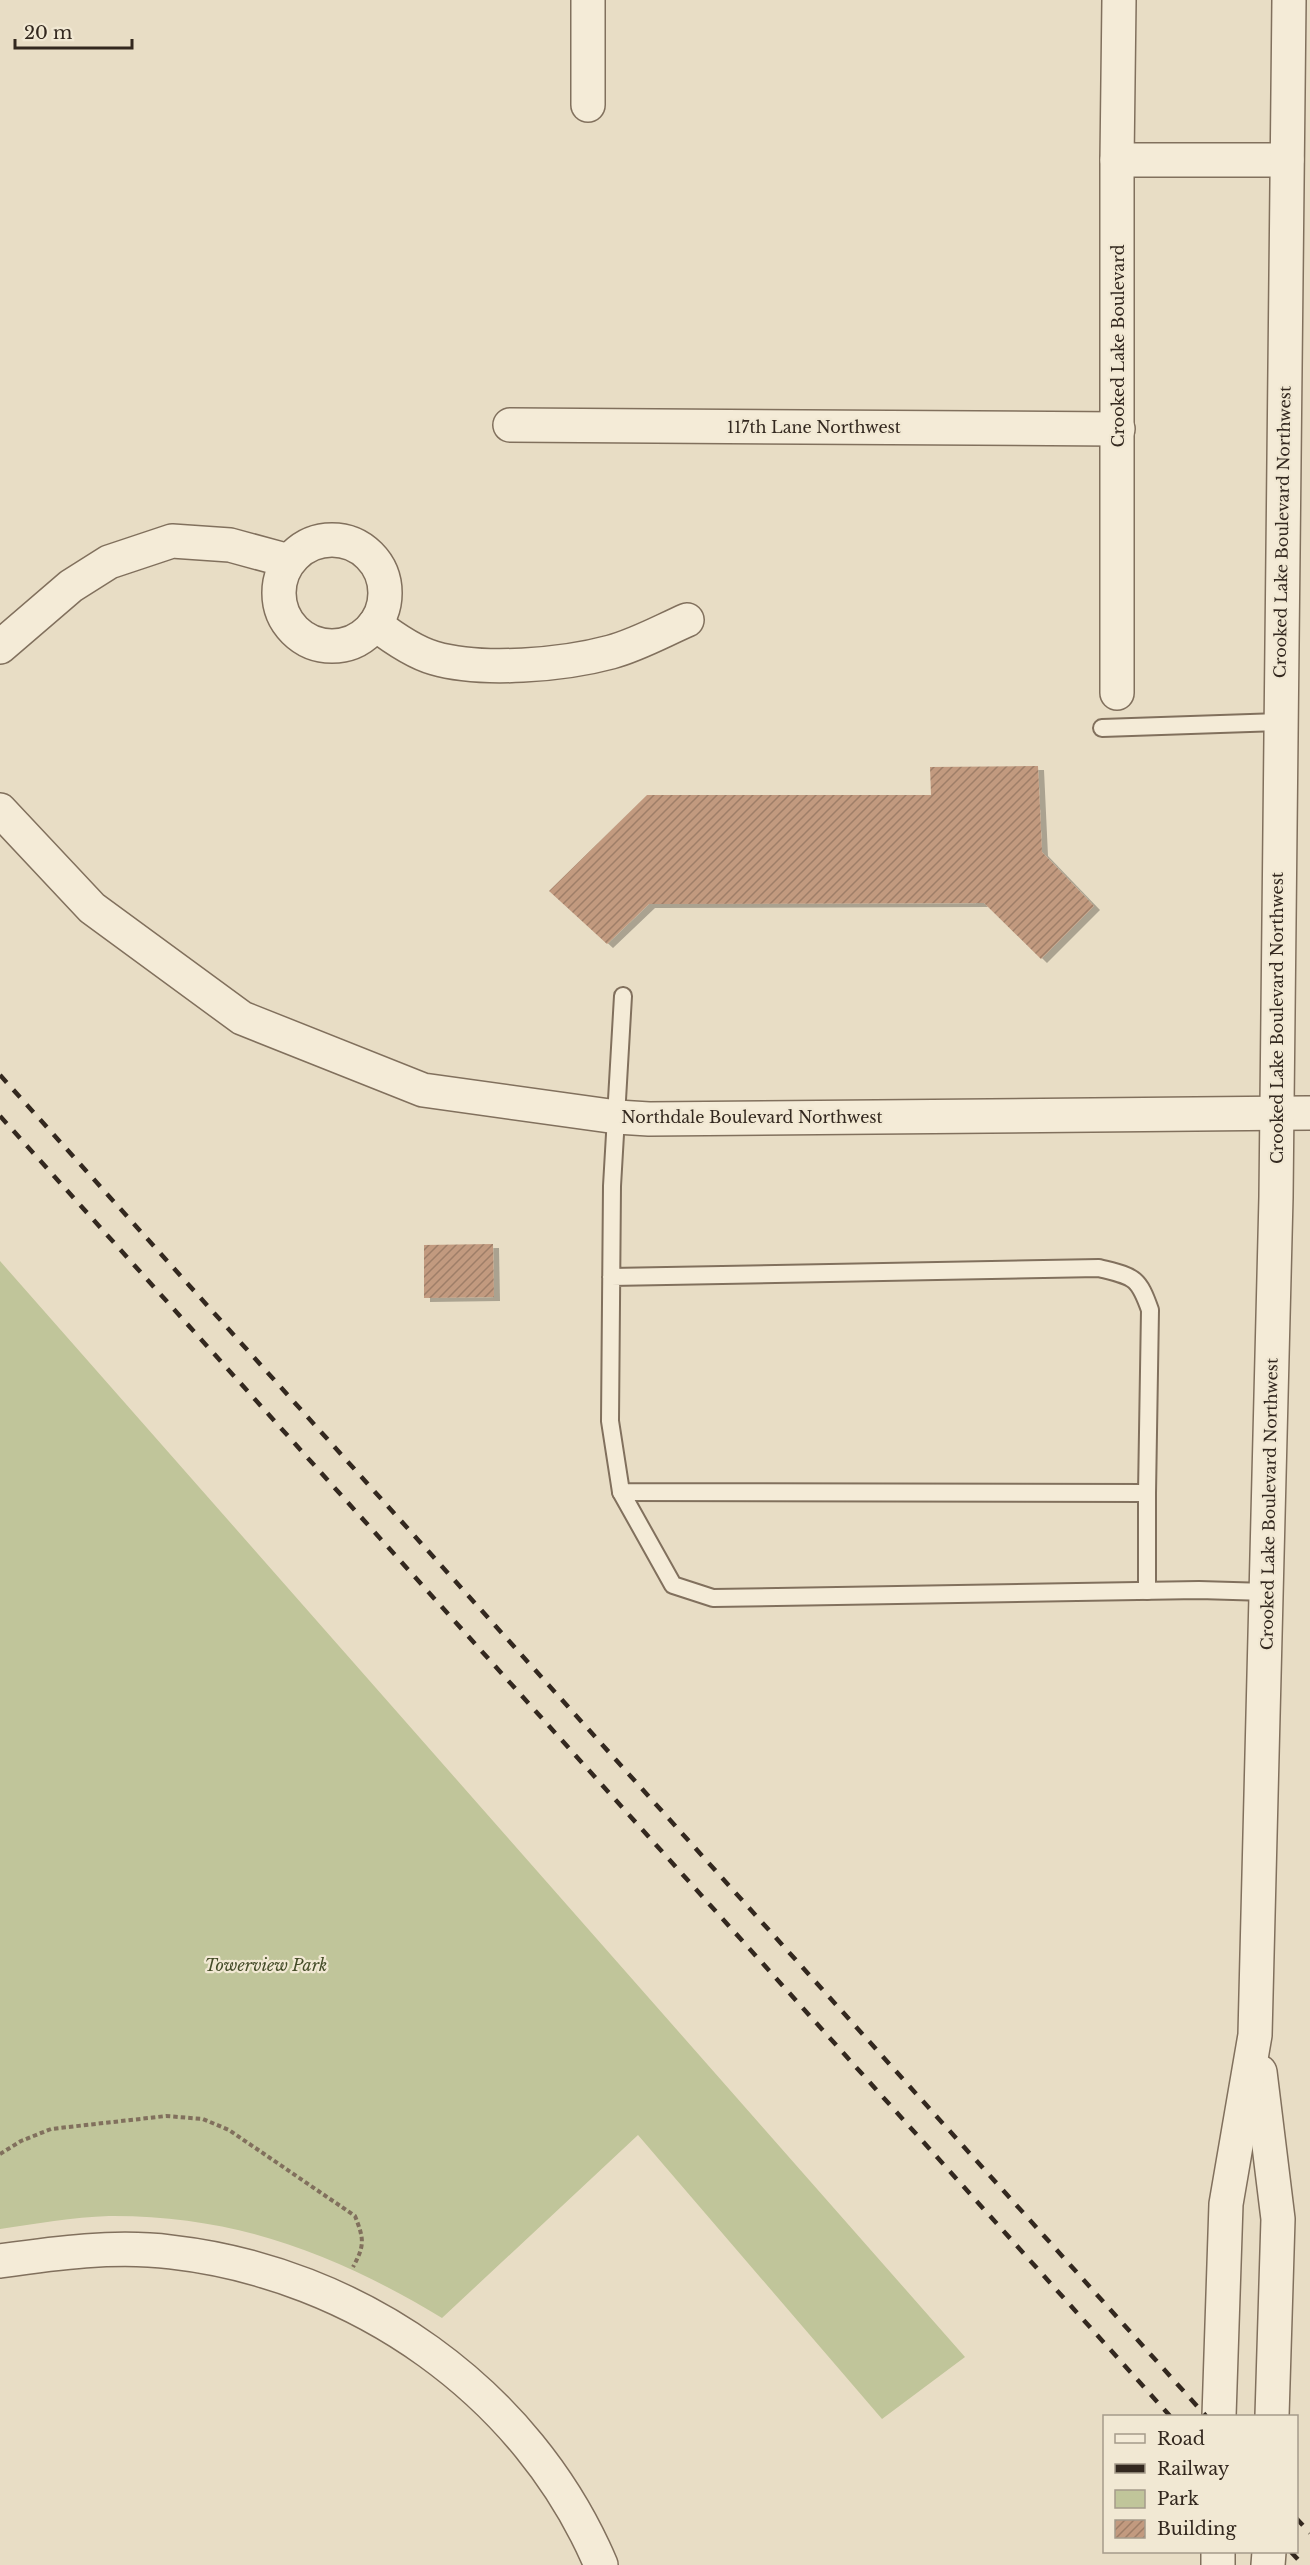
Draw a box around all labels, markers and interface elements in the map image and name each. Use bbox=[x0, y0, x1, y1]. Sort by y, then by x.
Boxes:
scale bar bbox=[15, 12, 132, 50]
text: 20 m bbox=[24, 22, 72, 44]
street label: Crooked Lake Boulevard bbox=[1108, 244, 1128, 447]
street label: Crooked Lake Boulevard Northwest bbox=[1269, 386, 1295, 678]
street label: 117th Lane Northwest bbox=[727, 417, 901, 437]
street label: Crooked Lake Boulevard Northwest bbox=[1267, 872, 1287, 1164]
street label: Northdale Boulevard Northwest bbox=[621, 1107, 883, 1127]
street label: Crooked Lake Boulevard Northwest bbox=[1256, 1358, 1282, 1650]
park label: Towerview Park bbox=[205, 1955, 327, 1975]
legend bbox=[1103, 2415, 1298, 2553]
text: Road bbox=[1157, 2428, 1205, 2450]
text: Railway bbox=[1157, 2458, 1230, 2480]
text: Park bbox=[1157, 2488, 1199, 2510]
text: Building bbox=[1157, 2518, 1236, 2540]

